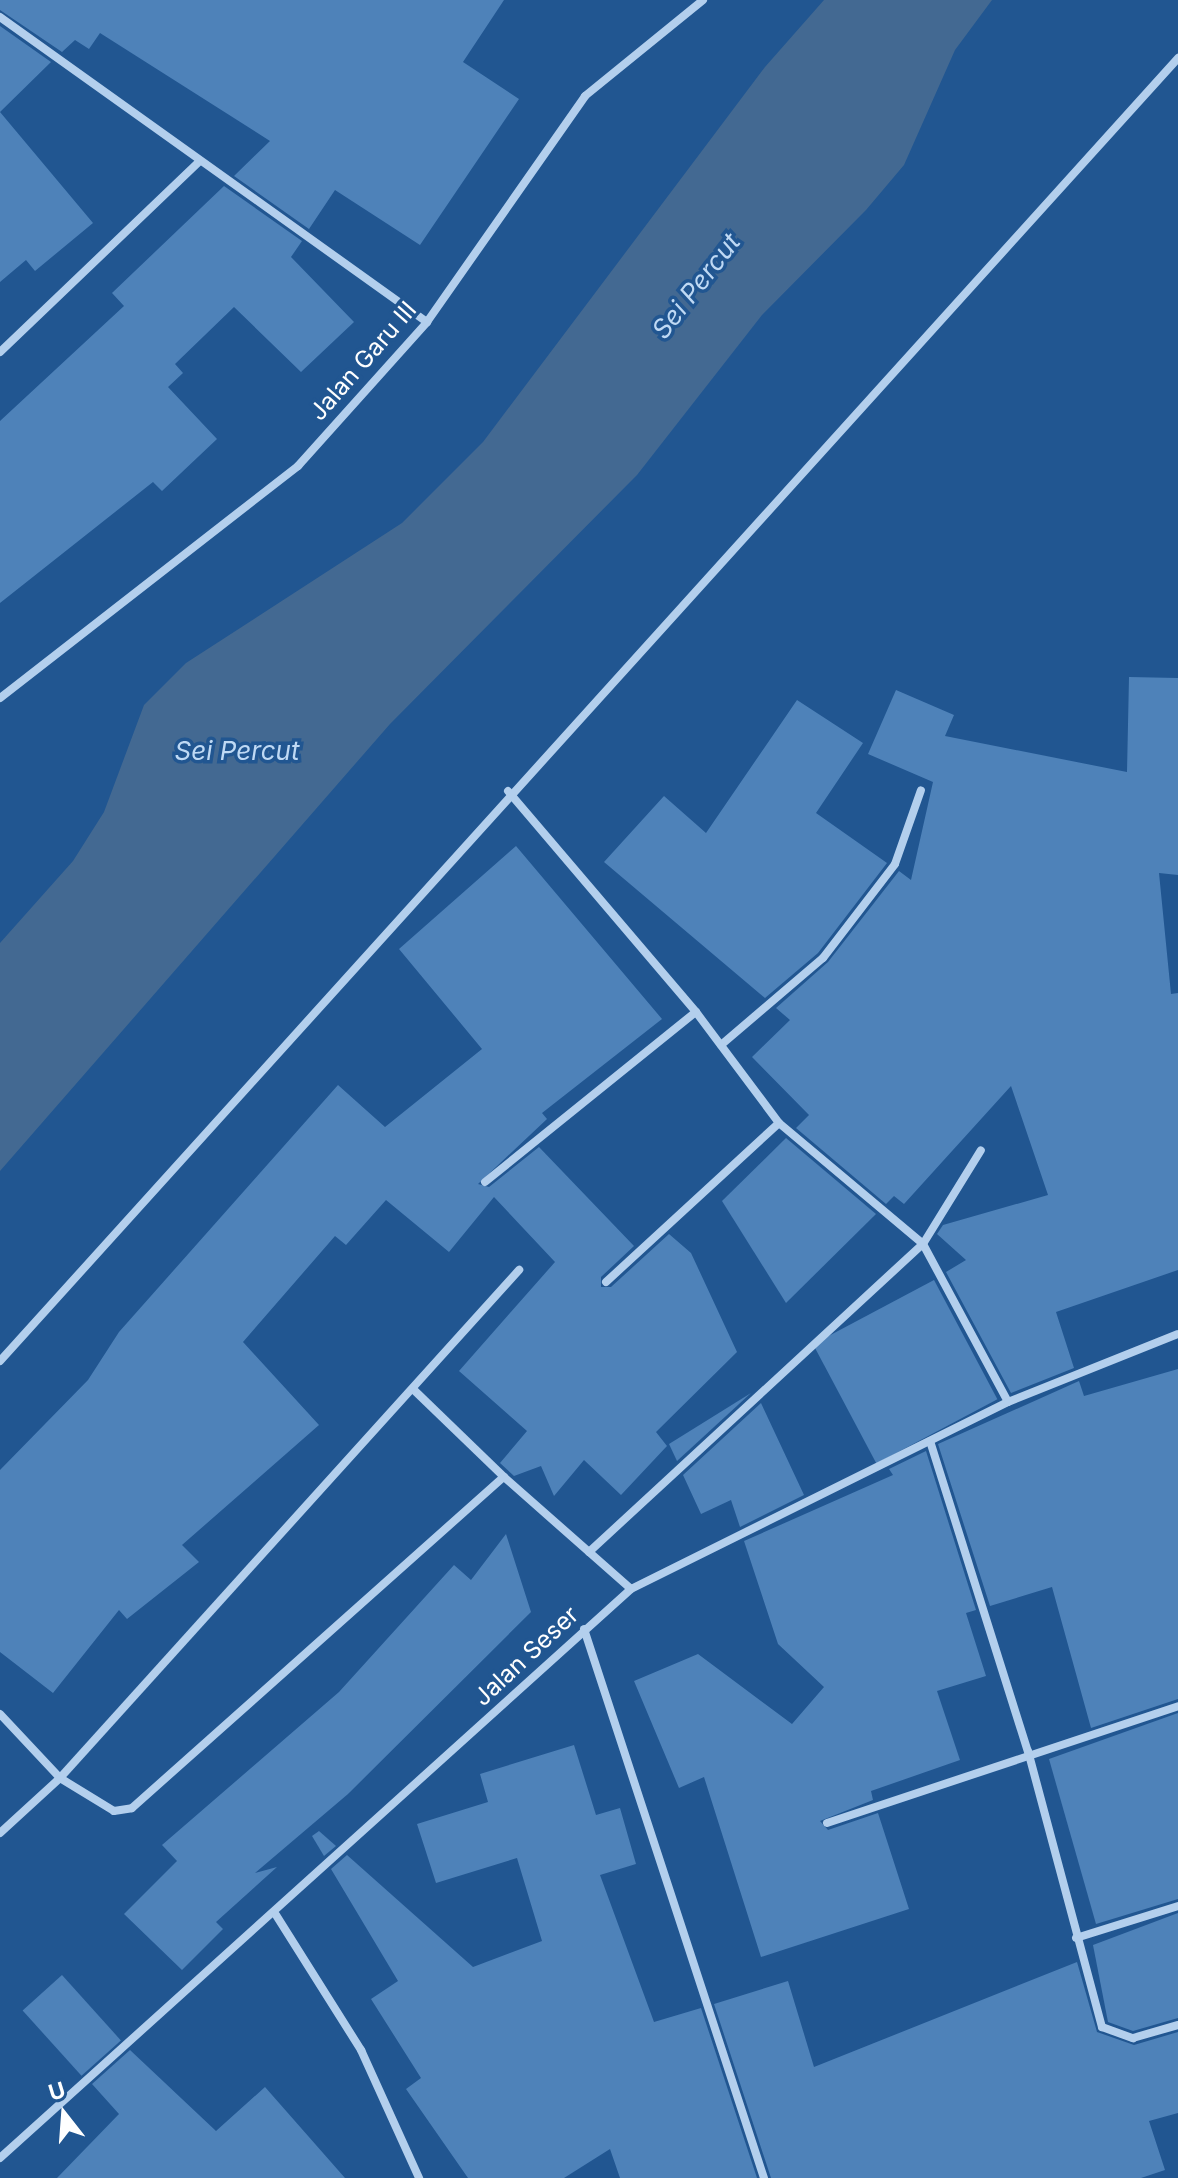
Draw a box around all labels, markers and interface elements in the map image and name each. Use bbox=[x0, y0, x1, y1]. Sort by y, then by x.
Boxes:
water label: Sei Percut bbox=[645, 227, 747, 345]
street label: Jalan Garu III bbox=[304, 296, 422, 426]
water label: Sei Percut bbox=[175, 735, 299, 767]
street label: Jalan Seser bbox=[468, 1600, 584, 1712]
north arrow bbox=[24, 2074, 104, 2154]
text: U bbox=[45, 2076, 68, 2106]

